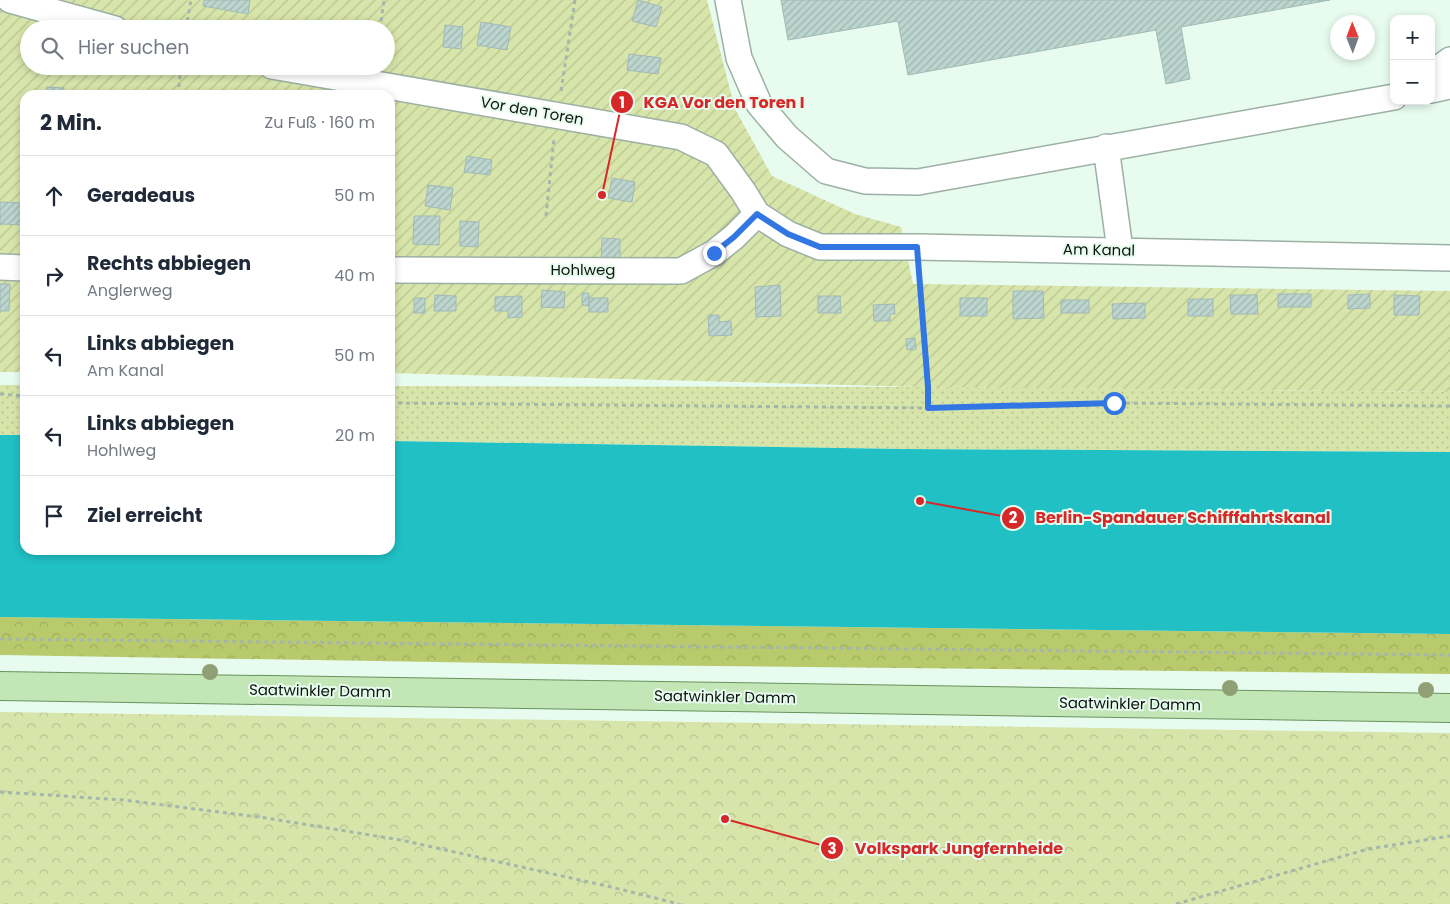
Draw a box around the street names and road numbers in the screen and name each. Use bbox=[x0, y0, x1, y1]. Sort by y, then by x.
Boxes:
street label: Vor den Toren bbox=[479, 91, 585, 130]
street label: Am Kanal bbox=[1063, 238, 1135, 261]
street label: Hohlweg bbox=[550, 259, 616, 280]
street label: Saatwinkler Damm bbox=[249, 679, 391, 702]
street label: Saatwinkler Damm bbox=[654, 685, 796, 708]
street label: Saatwinkler Damm bbox=[1059, 692, 1201, 715]

